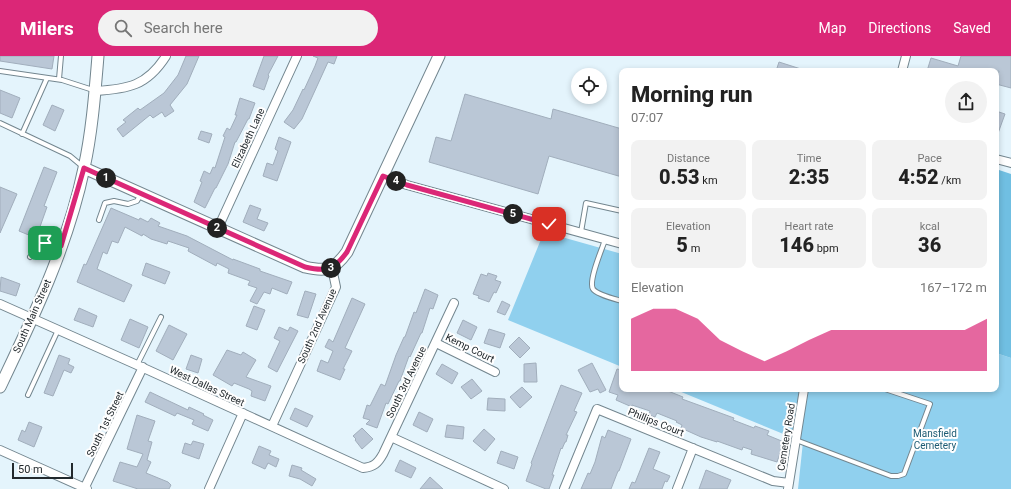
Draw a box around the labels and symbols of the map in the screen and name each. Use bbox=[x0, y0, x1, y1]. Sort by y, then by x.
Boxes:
street label: Elizabeth Lane bbox=[229, 106, 267, 170]
pin: 1 bbox=[96, 168, 116, 188]
pin: 4 bbox=[386, 171, 406, 191]
pin: 5 bbox=[503, 204, 523, 224]
pin bbox=[532, 207, 566, 241]
pin: 2 bbox=[207, 218, 227, 238]
pin bbox=[28, 226, 62, 260]
pin: 3 bbox=[321, 258, 341, 278]
street label: South Main Street bbox=[11, 277, 53, 355]
street label: South 2nd Avenue bbox=[296, 287, 338, 365]
street label: Kemp Court bbox=[444, 331, 496, 365]
street label: South 3rd Avenue bbox=[384, 344, 428, 420]
street label: West Dallas Street bbox=[168, 364, 246, 408]
street label: South 1st Street bbox=[84, 390, 126, 458]
street label: Cemetery Road bbox=[775, 403, 797, 471]
street label: Phillips Court bbox=[626, 406, 686, 438]
park label: Mansfield Cemetery bbox=[913, 428, 957, 451]
scale bar bbox=[12, 461, 73, 480]

